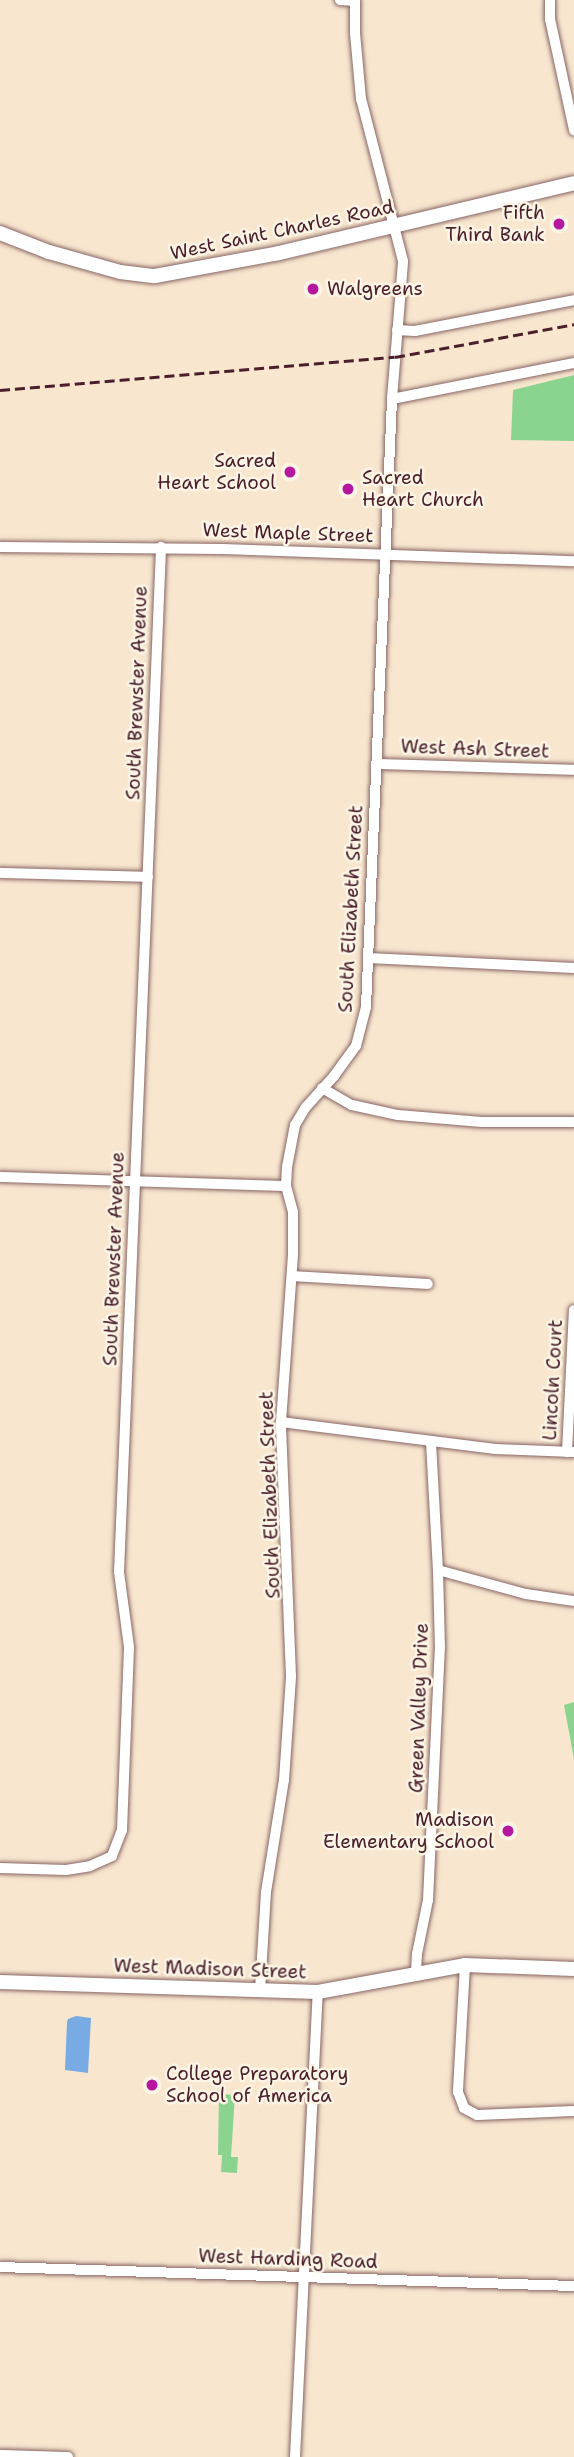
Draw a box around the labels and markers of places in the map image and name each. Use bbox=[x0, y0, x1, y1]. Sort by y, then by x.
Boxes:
place label: Fifth Third Bank bbox=[445, 202, 545, 246]
marker: Fifth Third Bank bbox=[551, 216, 567, 232]
place label: Walgreens bbox=[327, 278, 423, 300]
marker: Walgreens bbox=[305, 281, 321, 297]
place label: Sacred Heart School bbox=[157, 450, 276, 494]
marker: Sacred Heart School bbox=[282, 464, 298, 480]
place label: Sacred Heart Church bbox=[362, 467, 484, 511]
marker: Sacred Heart Church bbox=[340, 481, 356, 497]
place label: Madison Elementary School bbox=[323, 1809, 494, 1853]
marker: Madison Elementary School bbox=[500, 1823, 516, 1839]
place label: College Preparatory School of America bbox=[166, 2063, 348, 2107]
marker: College Preparatory School of America bbox=[144, 2077, 160, 2093]

